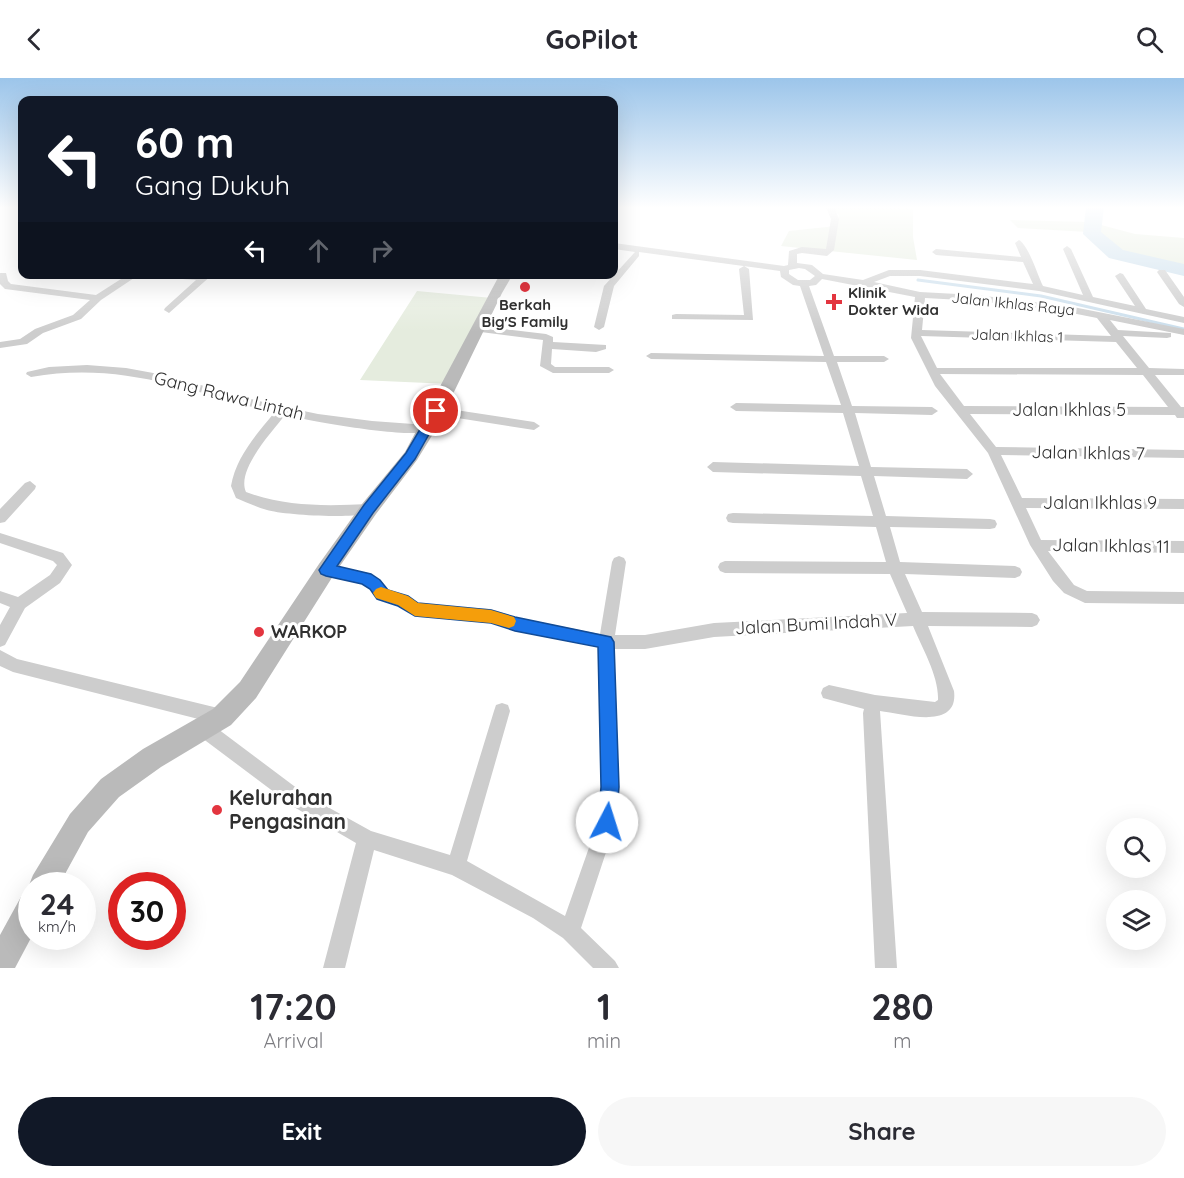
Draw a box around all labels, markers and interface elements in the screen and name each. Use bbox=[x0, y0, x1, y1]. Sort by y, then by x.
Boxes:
text: GoPilot bbox=[545, 22, 639, 56]
icon: back bbox=[18, 23, 51, 56]
icon: search bbox=[1133, 23, 1166, 56]
text: 60 m bbox=[135, 116, 235, 169]
icon: left bbox=[36, 120, 114, 198]
text: Gang Dukuh bbox=[135, 168, 290, 202]
icon: left bbox=[239, 234, 272, 267]
icon: ahead bbox=[302, 234, 335, 267]
icon: right bbox=[365, 234, 398, 267]
marker: Berkah Big'S Family bbox=[518, 280, 532, 294]
place label: Klinik Dokter Wida bbox=[848, 283, 939, 319]
street label: Jalan Ikhlas Raya bbox=[951, 288, 1076, 319]
marker: Klinik Dokter Wida bbox=[825, 293, 843, 311]
place label: Berkah Big'S Family bbox=[482, 295, 568, 331]
street label: Jalan Ikhlas 1 bbox=[971, 324, 1064, 347]
street label: Gang Rawa Lintah bbox=[152, 366, 306, 425]
pin bbox=[410, 385, 461, 436]
icon: arrive bbox=[419, 394, 452, 427]
street label: Jalan Ikhlas 5 bbox=[1012, 398, 1126, 421]
street label: Jalan Ikhlas 7 bbox=[1031, 440, 1145, 465]
street label: Jalan Ikhlas 9 bbox=[1043, 491, 1157, 514]
street label: Jalan Ikhlas 11 bbox=[1052, 533, 1170, 558]
street label: Jalan Bumi Indah V bbox=[734, 608, 898, 639]
place label: WARKOP bbox=[271, 620, 347, 643]
marker: WARKOP bbox=[252, 625, 266, 639]
place label: Kelurahan Pengasinan bbox=[229, 784, 346, 834]
position arrow bbox=[575, 790, 639, 854]
marker: Kelurahan Pengasinan bbox=[210, 803, 224, 817]
map controls bbox=[1106, 818, 1166, 950]
button: search bbox=[1106, 818, 1166, 878]
speed limit sign: 30 bbox=[108, 872, 186, 950]
text: 24 bbox=[40, 885, 74, 923]
button: layers bbox=[1106, 890, 1166, 950]
text: km/h bbox=[38, 917, 76, 936]
text: 17:20 bbox=[250, 984, 337, 1029]
text: 1 bbox=[597, 984, 611, 1029]
text: 280 bbox=[871, 984, 934, 1029]
text: Arrival bbox=[263, 1028, 323, 1053]
text: min bbox=[587, 1028, 621, 1053]
text: m bbox=[893, 1028, 912, 1053]
button: Exit bbox=[18, 1097, 586, 1166]
button: Share bbox=[598, 1097, 1166, 1166]

